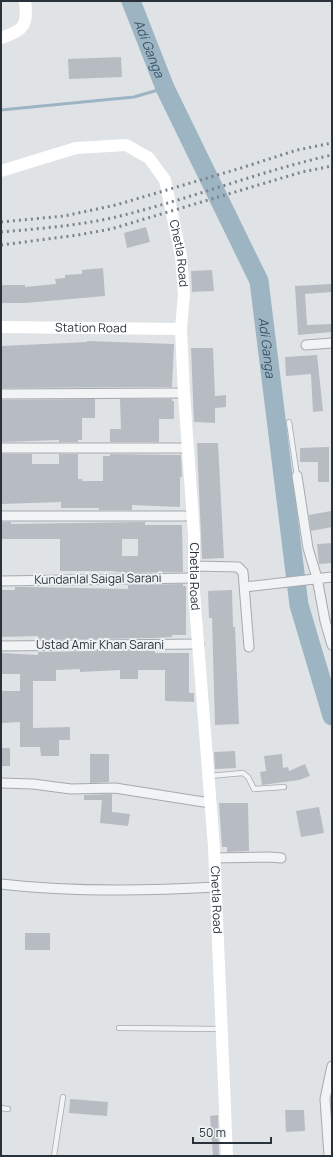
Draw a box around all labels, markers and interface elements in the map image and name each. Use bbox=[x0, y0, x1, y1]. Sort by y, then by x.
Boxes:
water label: Adi Ganga bbox=[130, 17, 169, 81]
street label: Chetla Road bbox=[166, 218, 192, 288]
water label: Adi Ganga bbox=[255, 316, 280, 379]
street label: Station Road bbox=[55, 319, 127, 336]
street label: Chetla Road bbox=[186, 543, 204, 611]
street label: Kundanlal Saigal Sarani bbox=[34, 569, 162, 588]
street label: Ustad Amir Khan Sarani bbox=[36, 636, 164, 653]
street label: Chetla Road bbox=[207, 865, 227, 934]
scale bar bbox=[193, 1119, 271, 1145]
text: 50 m bbox=[199, 1124, 226, 1141]

